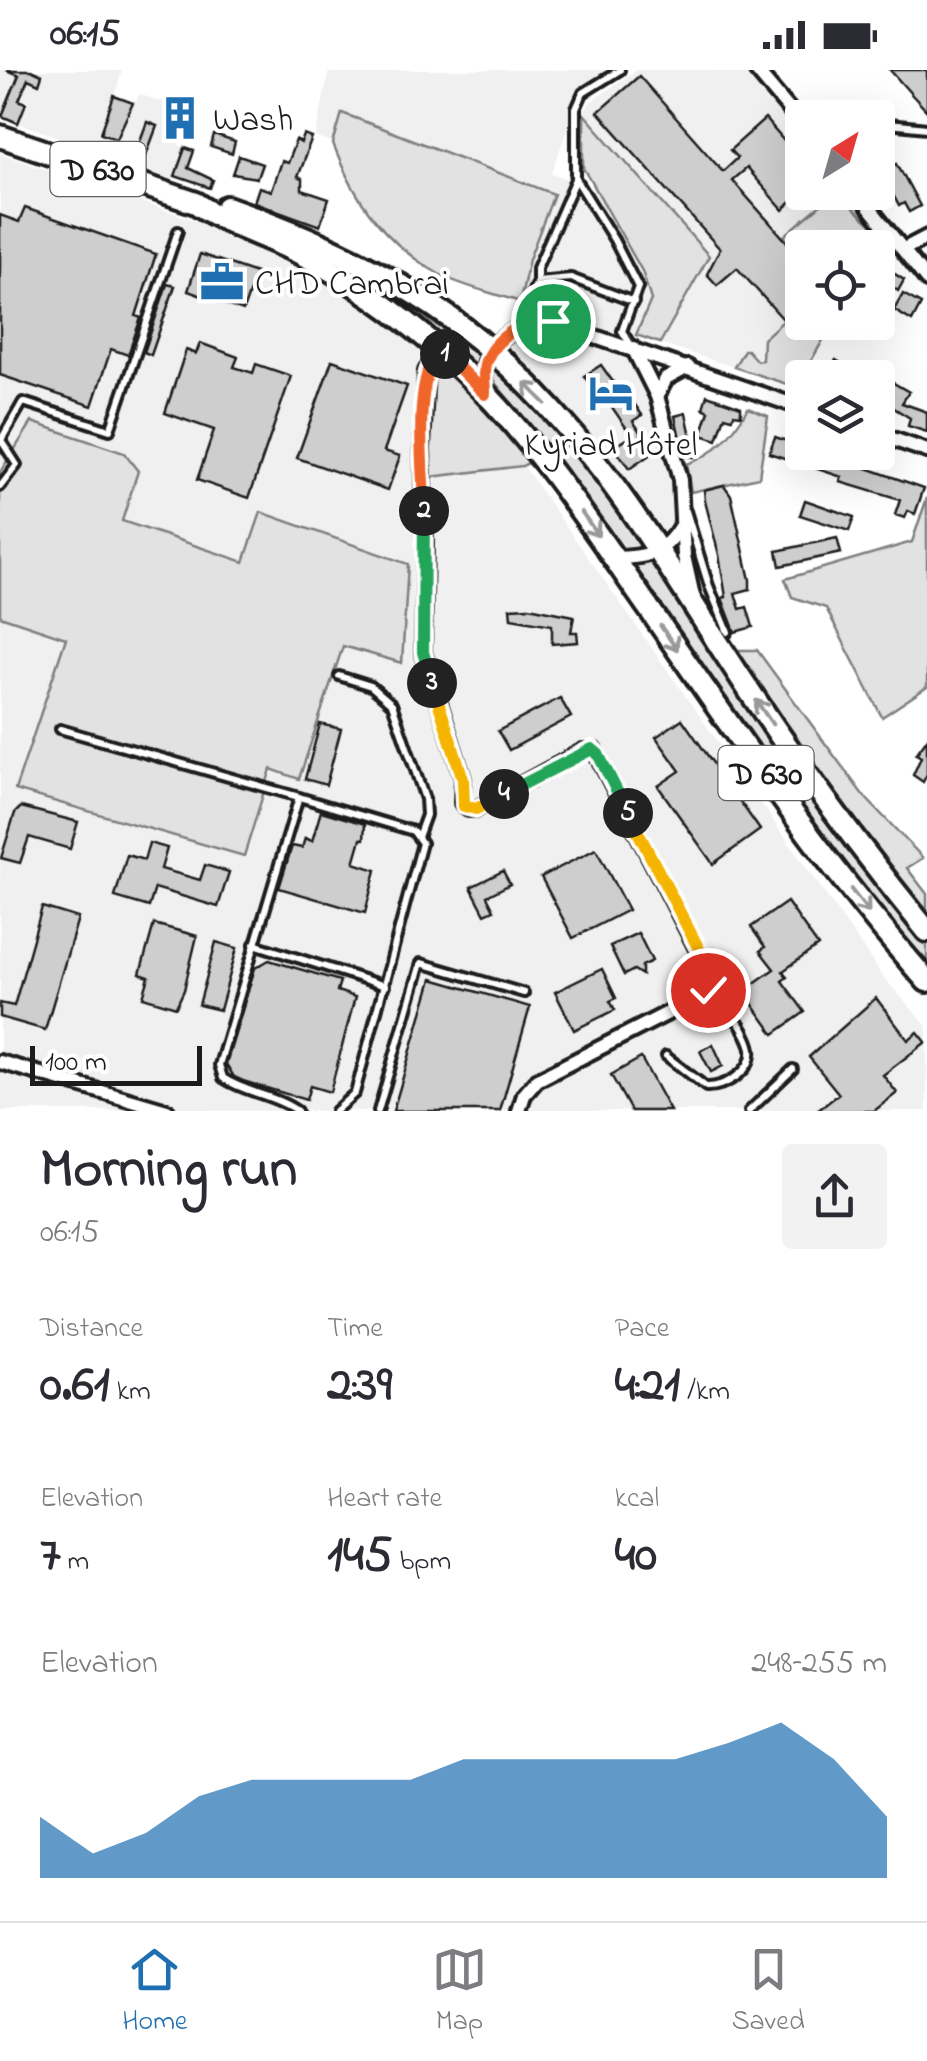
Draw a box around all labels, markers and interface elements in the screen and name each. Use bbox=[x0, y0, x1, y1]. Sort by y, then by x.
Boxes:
text: 06:15 bbox=[50, 7, 120, 63]
building icon: Wash bbox=[156, 94, 204, 142]
place label: Wash bbox=[213, 96, 293, 147]
north arrow bbox=[785, 100, 895, 210]
map controls bbox=[785, 100, 895, 470]
road number: D 630 bbox=[51, 142, 146, 196]
button: locate bbox=[785, 230, 895, 340]
office icon: CHD Cambrai bbox=[198, 258, 246, 306]
place label: CHD Cambrai bbox=[255, 260, 449, 311]
pin bbox=[511, 279, 596, 364]
icon: arrive bbox=[526, 294, 581, 349]
pin: 1 bbox=[420, 329, 470, 379]
text: 1 bbox=[441, 333, 449, 374]
button: layers bbox=[785, 360, 895, 470]
hotel icon: Kyriad Hôtel bbox=[587, 369, 635, 417]
one-way arrow bbox=[523, 381, 547, 405]
place label: Kyriad Hôtel bbox=[525, 421, 697, 472]
pin: 2 bbox=[399, 486, 449, 536]
text: 2 bbox=[417, 490, 431, 531]
one-way arrow bbox=[579, 510, 600, 537]
one-way arrow bbox=[659, 624, 680, 652]
pin: 3 bbox=[407, 658, 457, 708]
text: 3 bbox=[426, 662, 438, 703]
one-way arrow bbox=[754, 699, 775, 727]
road number: D 630 bbox=[718, 746, 814, 800]
pin: 4 bbox=[479, 769, 529, 819]
text: 4 bbox=[498, 773, 510, 814]
pin: 5 bbox=[603, 788, 653, 838]
text: 5 bbox=[620, 792, 636, 833]
one-way arrow bbox=[850, 887, 871, 914]
pin bbox=[666, 948, 751, 1033]
icon: check bbox=[681, 963, 736, 1018]
scale bar bbox=[30, 1041, 202, 1086]
text: 100 m bbox=[45, 1043, 107, 1084]
text: Morning run bbox=[40, 1132, 297, 1212]
button: share bbox=[782, 1144, 887, 1249]
text: 06:15 bbox=[40, 1210, 99, 1257]
text: Distance bbox=[40, 1309, 143, 1350]
text: Time bbox=[327, 1309, 383, 1350]
text: Pace bbox=[615, 1309, 669, 1350]
text: 0.61 bbox=[40, 1350, 110, 1423]
text: 2:39 bbox=[327, 1350, 392, 1423]
text: 4:21 bbox=[615, 1350, 680, 1423]
text: km bbox=[110, 1372, 151, 1413]
text: /km bbox=[680, 1372, 730, 1413]
text: Elevation bbox=[40, 1479, 143, 1520]
text: Heart rate bbox=[327, 1479, 442, 1520]
text: kcal bbox=[615, 1479, 659, 1520]
text: 7 bbox=[40, 1520, 61, 1593]
text: 145 bbox=[327, 1520, 392, 1593]
text: 40 bbox=[615, 1520, 657, 1593]
text: m bbox=[61, 1542, 89, 1583]
text: bpm bbox=[392, 1542, 451, 1583]
text: Elevation bbox=[40, 1641, 158, 1688]
text: 248–255 m bbox=[751, 1641, 887, 1688]
tab: Home bbox=[122, 1942, 187, 2043]
tab: Map bbox=[432, 1942, 487, 2043]
tab: Saved bbox=[732, 1942, 805, 2043]

